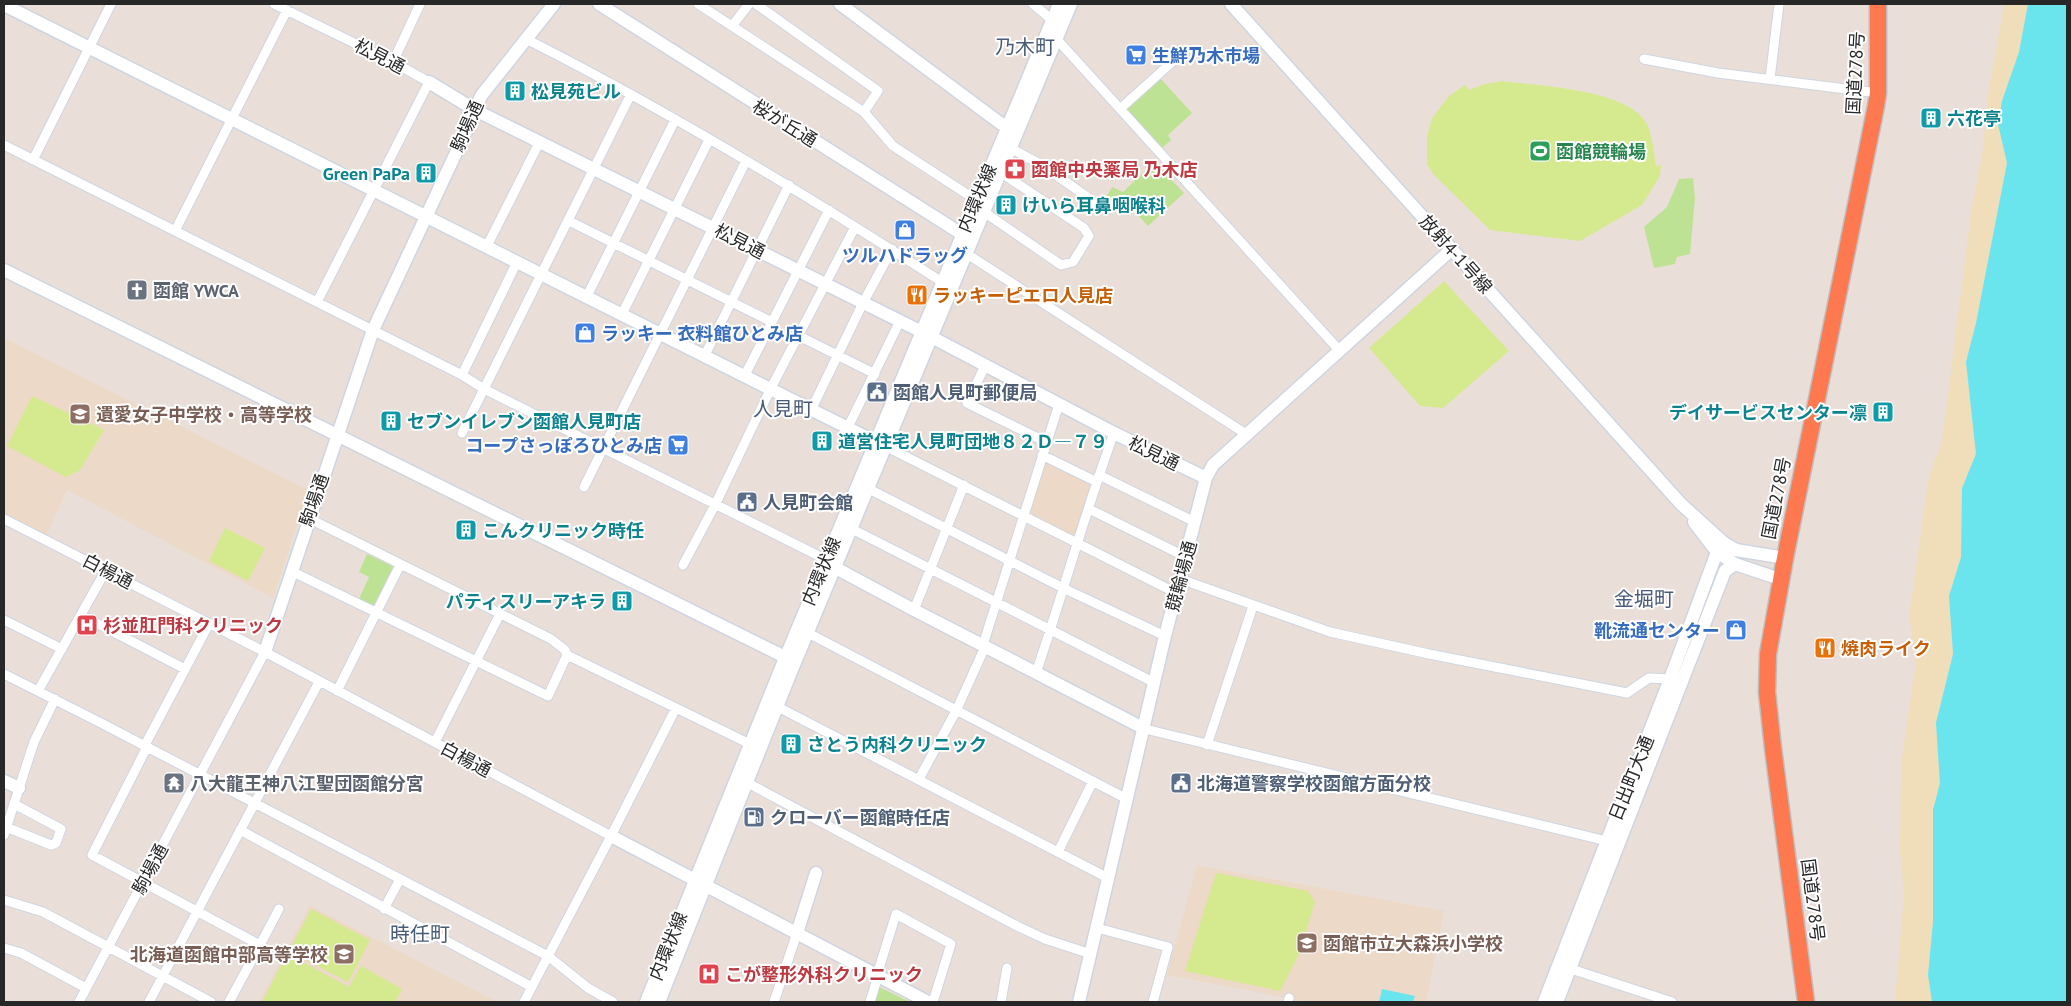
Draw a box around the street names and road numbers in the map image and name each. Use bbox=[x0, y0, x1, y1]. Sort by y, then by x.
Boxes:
street label: 国道278号 bbox=[1841, 31, 1869, 115]
street label: 松見通 bbox=[351, 33, 409, 79]
street label: 桜が丘通 bbox=[748, 94, 822, 152]
street label: 駒場通 bbox=[446, 97, 488, 155]
street label: 内環状線 bbox=[952, 160, 1002, 236]
street label: 放射4-1号線 bbox=[1415, 210, 1497, 298]
street label: 松見通 bbox=[711, 218, 769, 264]
street label: 松見通 bbox=[1125, 431, 1183, 475]
street label: 国道278号 bbox=[1757, 455, 1795, 541]
street label: 駒場通 bbox=[294, 471, 334, 529]
street label: 内環状線 bbox=[796, 533, 846, 609]
street label: 競輪場通 bbox=[1161, 538, 1201, 614]
street label: 白楊通 bbox=[79, 548, 137, 594]
street label: 日出町大通 bbox=[1603, 732, 1659, 824]
street label: 白楊通 bbox=[437, 736, 495, 782]
street label: 駒場通 bbox=[127, 840, 173, 898]
street label: 国道278号 bbox=[1797, 857, 1829, 943]
street label: 内環状線 bbox=[644, 908, 692, 984]

